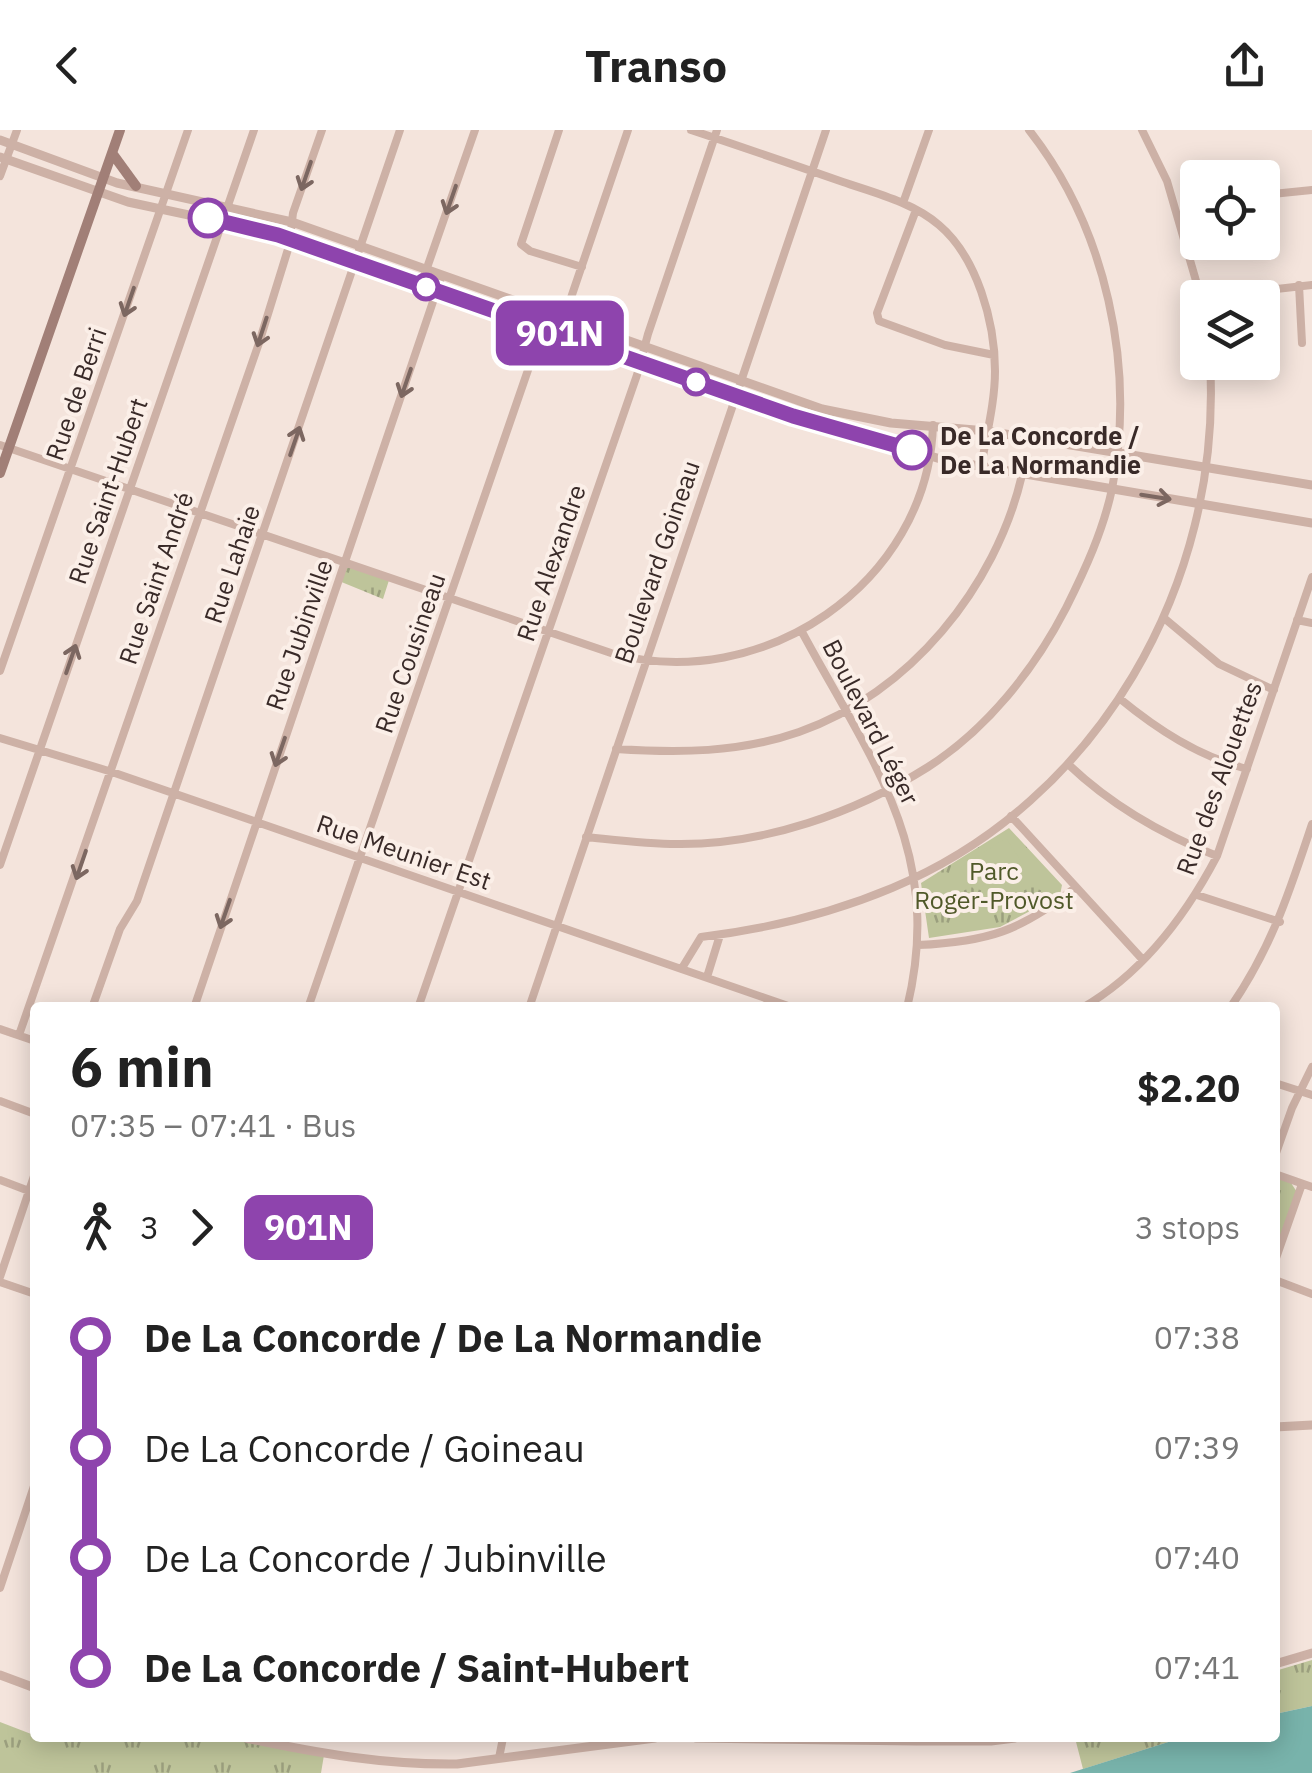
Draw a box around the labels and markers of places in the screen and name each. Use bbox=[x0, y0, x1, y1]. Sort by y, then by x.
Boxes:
unlabelled marker bbox=[189, 199, 227, 237]
unlabelled marker bbox=[413, 274, 439, 300]
unlabelled marker bbox=[683, 369, 709, 395]
place label: De La Concorde / De La Normandie bbox=[940, 419, 1141, 481]
marker: De La Concorde / De La Normandie bbox=[893, 431, 931, 469]

